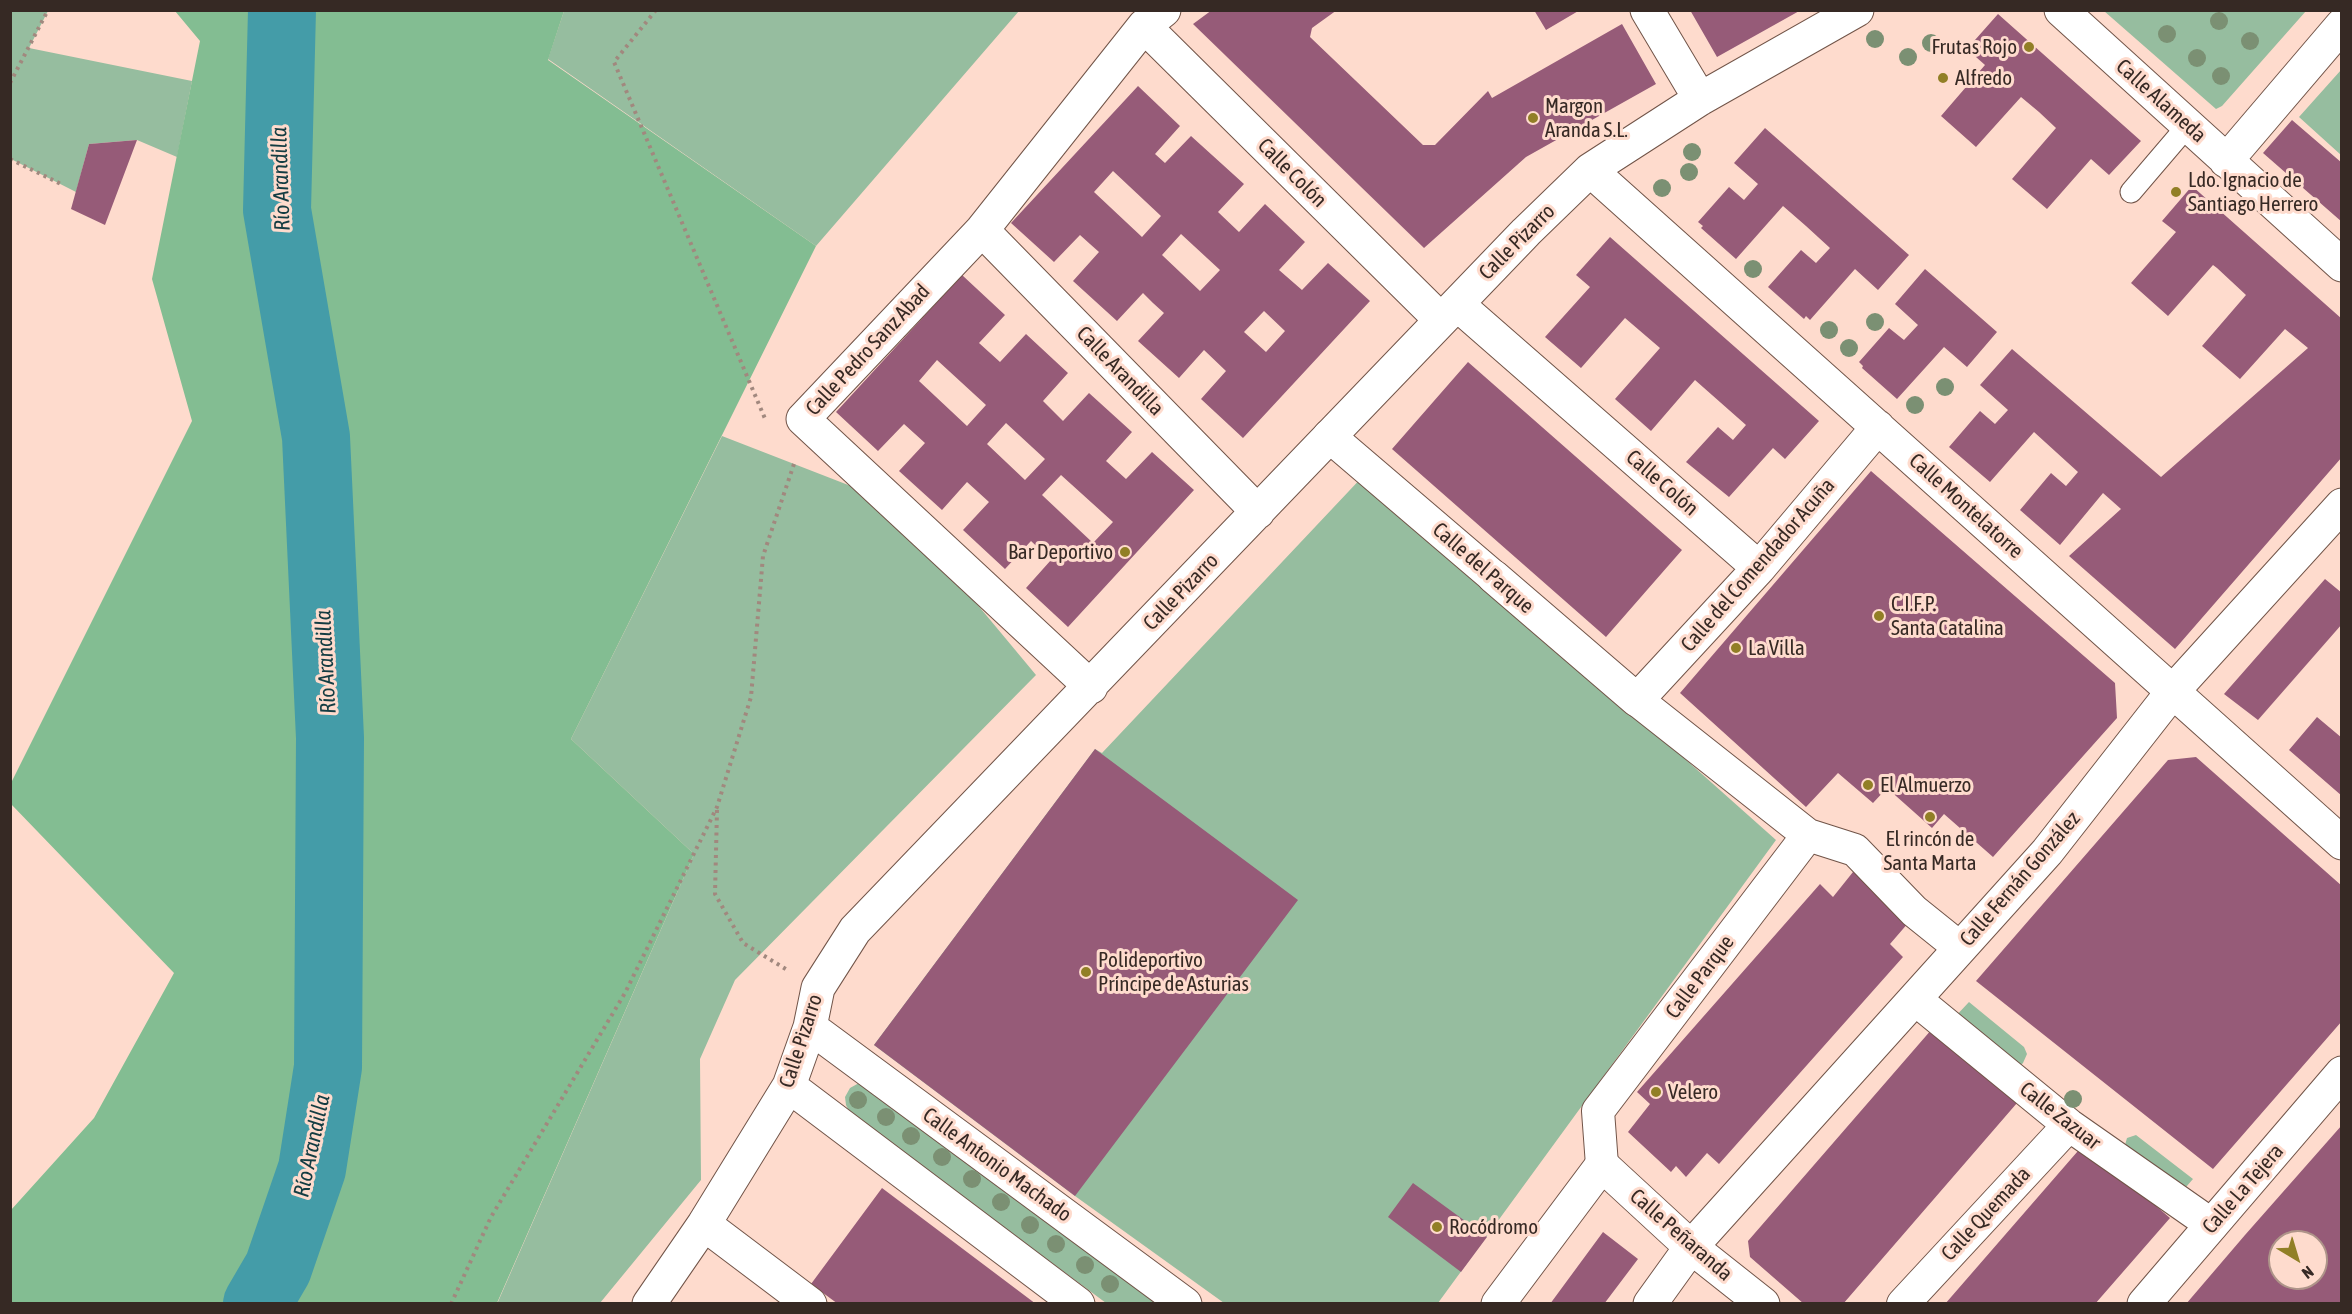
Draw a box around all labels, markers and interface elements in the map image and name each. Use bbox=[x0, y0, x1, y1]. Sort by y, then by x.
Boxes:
place label: Frutas Rojo bbox=[1931, 34, 2017, 60]
marker: Frutas Rojo bbox=[2022, 40, 2036, 54]
street label: Calle Alameda bbox=[2111, 54, 2211, 148]
place label: Alfredo bbox=[1955, 65, 2012, 91]
marker: Alfredo bbox=[1936, 71, 1950, 85]
place label: Margon Aranda S.L. bbox=[1545, 93, 1628, 143]
marker: Margon Aranda S.L. bbox=[1526, 111, 1540, 125]
water label: Río Arandilla bbox=[266, 127, 296, 231]
street label: Calle Colón bbox=[1252, 133, 1332, 213]
place label: Ldo. Ignacio de Santiago Herrero bbox=[2188, 167, 2318, 217]
marker: Ldo. Ignacio de Santiago Herrero bbox=[2169, 185, 2183, 199]
street label: Calle Pizarro bbox=[1474, 199, 1560, 285]
street label: Calle Pedro Sanz Abad bbox=[801, 279, 935, 421]
street label: Calle Arandilla bbox=[1071, 321, 1169, 421]
street label: Calle Colón bbox=[1621, 445, 1703, 521]
street label: Calle Montelatorre bbox=[1904, 448, 2028, 564]
street label: Calle del Comendador Acuña bbox=[1676, 473, 1840, 657]
street label: Calle del Parque bbox=[1427, 517, 1539, 619]
place label: Bar Deportivo bbox=[1008, 539, 1113, 565]
marker: Bar Deportivo bbox=[1118, 545, 1132, 559]
street label: Calle Pizarro bbox=[1138, 548, 1224, 636]
place label: C.I.F.P. Santa Catalina bbox=[1891, 591, 2004, 641]
water label: Río Arandilla bbox=[310, 609, 342, 715]
marker: C.I.F.P. Santa Catalina bbox=[1872, 609, 1886, 623]
place label: La Villa bbox=[1748, 635, 1805, 661]
marker: La Villa bbox=[1729, 641, 1743, 655]
place label: El Almuerzo bbox=[1880, 772, 1971, 798]
marker: El Almuerzo bbox=[1861, 778, 1875, 792]
street label: Calle Fernán González bbox=[1955, 806, 2085, 952]
marker: El rincón de Santa Marta bbox=[1923, 810, 1937, 824]
place label: El rincón de Santa Marta bbox=[1883, 826, 1977, 876]
street label: Calle Parque bbox=[1660, 930, 1740, 1024]
place label: Polideportivo Príncipe de Asturias bbox=[1098, 947, 1249, 997]
marker: Polideportivo Príncipe de Asturias bbox=[1079, 965, 1093, 979]
street label: Calle Pizarro bbox=[774, 991, 828, 1091]
street label: Calle Zazuar bbox=[2015, 1077, 2105, 1155]
place label: Velero bbox=[1668, 1079, 1718, 1105]
marker: Velero bbox=[1649, 1085, 1663, 1099]
water label: Río Arandilla bbox=[288, 1092, 336, 1200]
street label: Calle Antonio Machado bbox=[918, 1103, 1076, 1227]
street label: Calle La Tejera bbox=[2197, 1139, 2289, 1239]
street label: Calle Quemada bbox=[1936, 1162, 2036, 1266]
street label: Calle Peñaranda bbox=[1625, 1184, 1737, 1286]
place label: Rocódromo bbox=[1449, 1214, 1538, 1240]
marker: Rocódromo bbox=[1430, 1220, 1444, 1234]
north arrow bbox=[2268, 1230, 2328, 1290]
text: N bbox=[2299, 1263, 2317, 1283]

